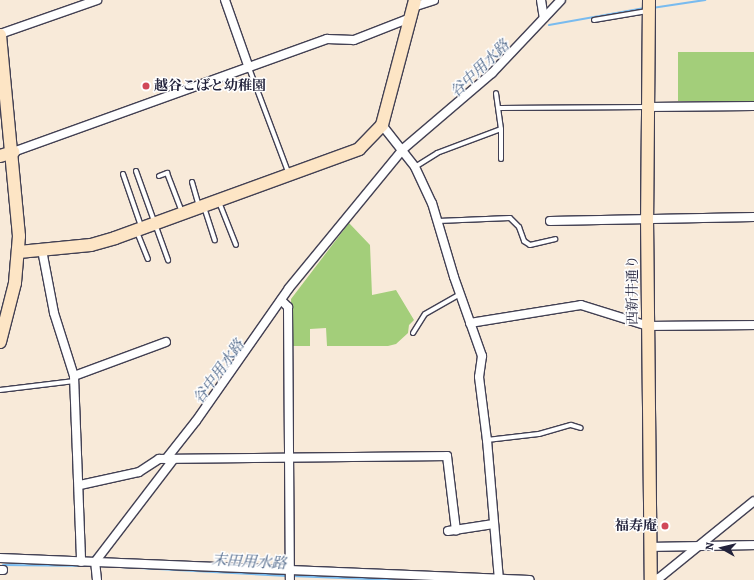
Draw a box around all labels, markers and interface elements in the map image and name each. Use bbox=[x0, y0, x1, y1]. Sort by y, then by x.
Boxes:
water label: 谷中用水路 bbox=[447, 36, 513, 102]
place label: 越谷こばと幼稚園 bbox=[154, 78, 266, 94]
marker: 越谷こばと幼稚園 bbox=[141, 81, 151, 91]
street label: 西新井通り bbox=[625, 255, 641, 325]
water label: 谷中用水路 bbox=[190, 336, 248, 408]
place label: 福寿庵 bbox=[615, 518, 657, 534]
marker: 福寿庵 bbox=[660, 521, 670, 531]
north arrow bbox=[702, 528, 742, 568]
text: N bbox=[702, 541, 718, 551]
water label: 末田用水路 bbox=[211, 551, 287, 573]

